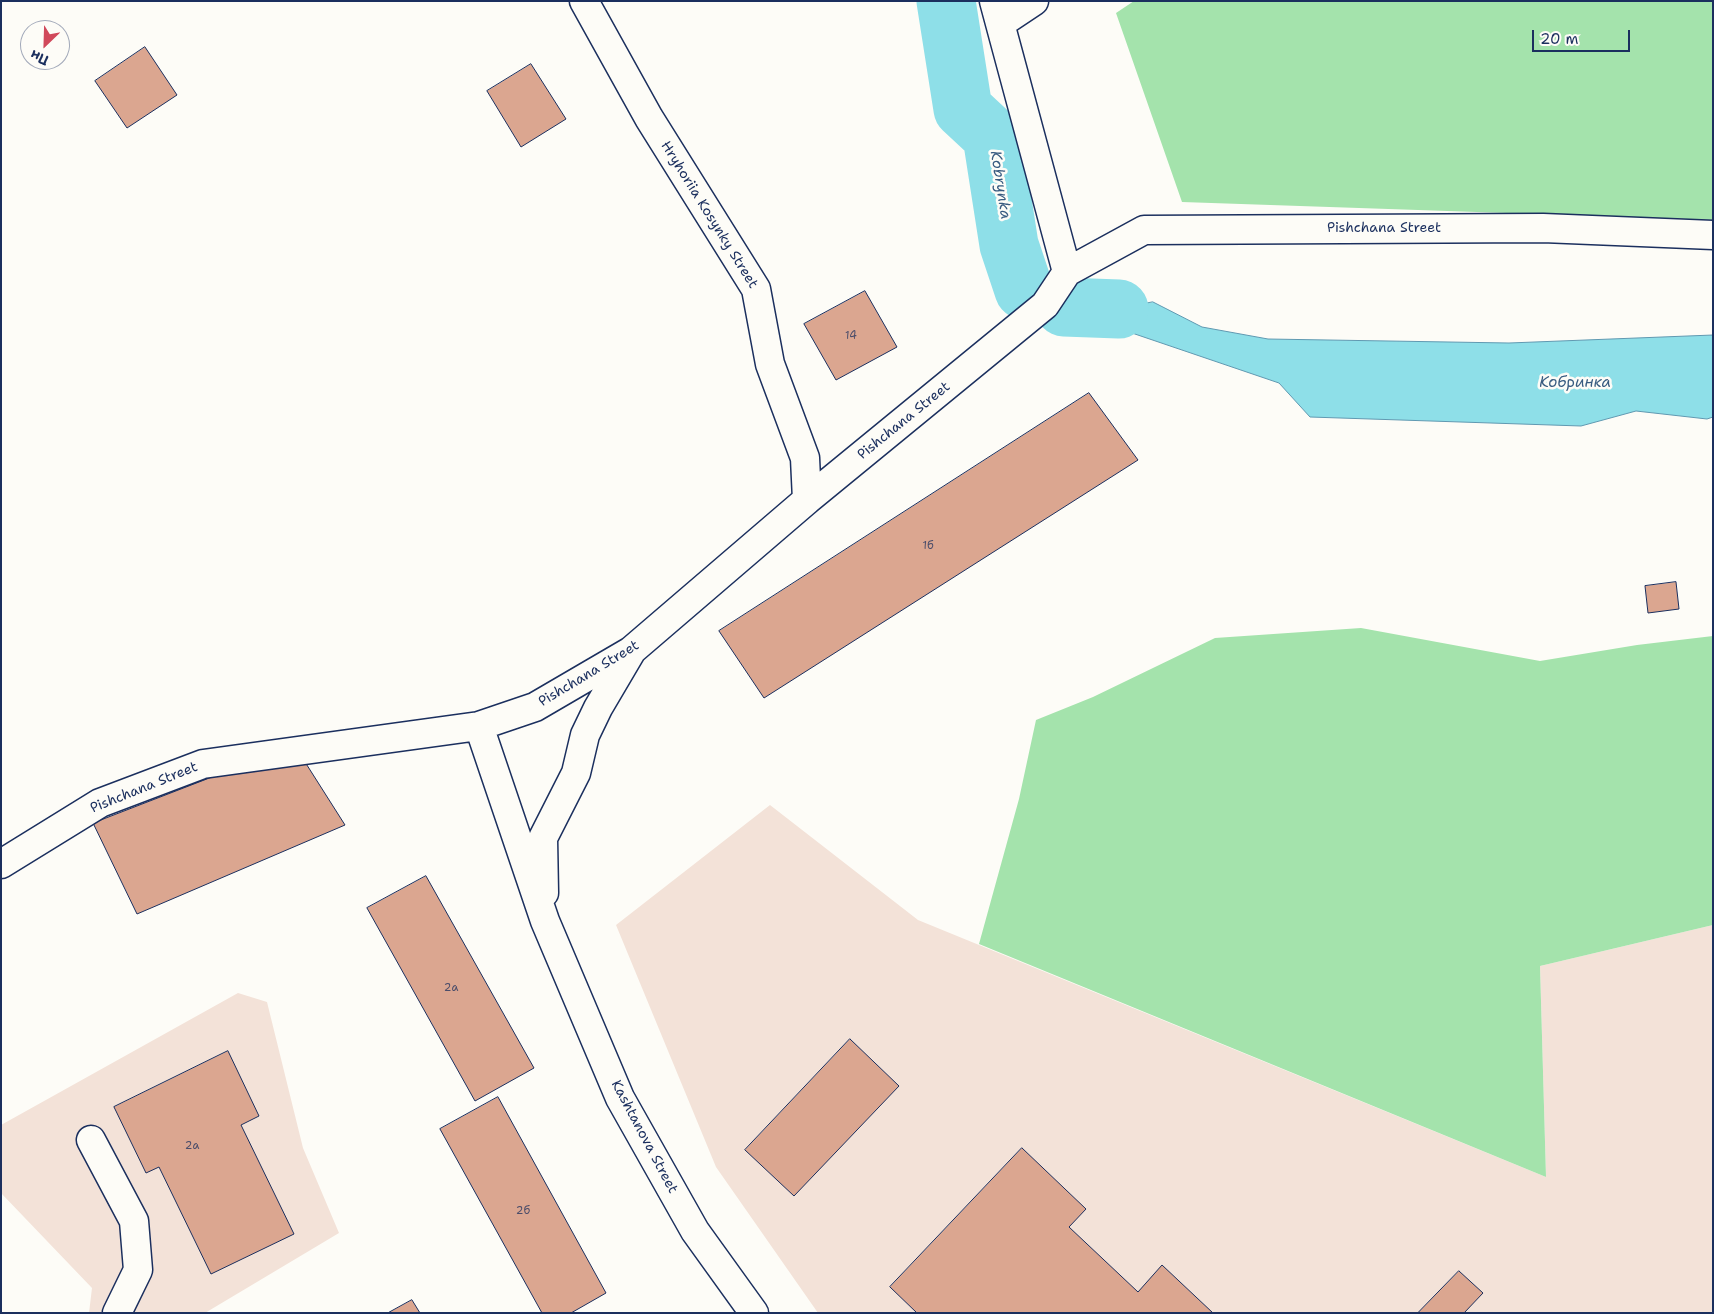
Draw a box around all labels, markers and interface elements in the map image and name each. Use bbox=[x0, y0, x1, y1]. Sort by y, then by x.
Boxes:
north arrow bbox=[20, 20, 70, 70]
scale bar bbox=[1534, 20, 1632, 52]
text: 20 m bbox=[1540, 29, 1579, 49]
text: Пн bbox=[27, 46, 51, 70]
street label: Hryhoriia Kosynky Street bbox=[657, 138, 761, 292]
water label: Kobrynka bbox=[986, 149, 1014, 221]
street label: Pishchana Street bbox=[1327, 220, 1441, 236]
house number: 14 bbox=[845, 329, 857, 343]
water label: Кобринка bbox=[1539, 374, 1611, 392]
street label: Pishchana Street bbox=[854, 379, 954, 463]
house number: 1б bbox=[922, 539, 934, 553]
street label: Pishchana Street bbox=[536, 637, 642, 711]
street label: Pishchana Street bbox=[88, 759, 200, 817]
house number: 2а bbox=[444, 981, 458, 995]
street label: Kashtanova Street bbox=[607, 1078, 681, 1196]
house number: 2а bbox=[185, 1139, 199, 1153]
house number: 2б bbox=[516, 1204, 530, 1218]

